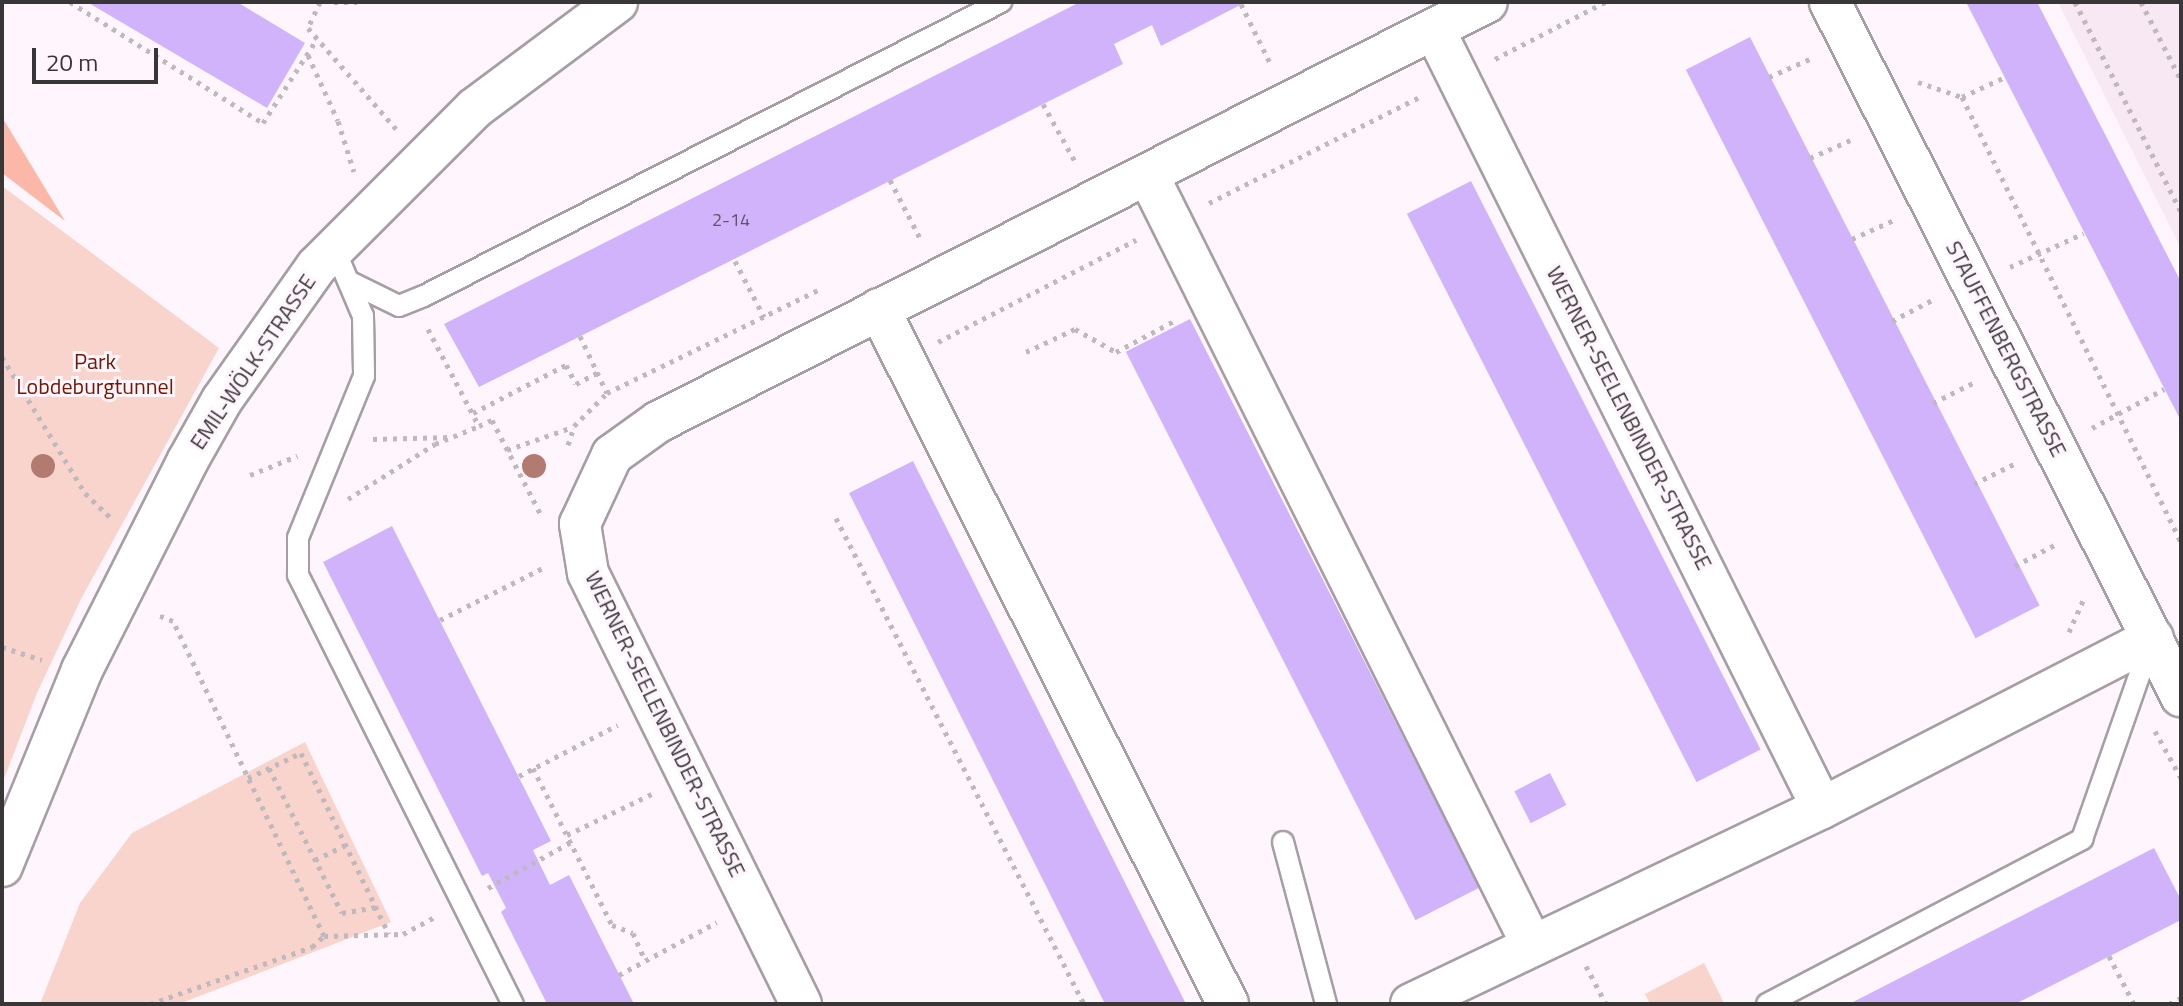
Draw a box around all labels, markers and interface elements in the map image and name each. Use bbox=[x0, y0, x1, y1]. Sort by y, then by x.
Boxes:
scale bar bbox=[36, 32, 162, 82]
text: 20 m bbox=[46, 44, 98, 80]
house number: 2-14 bbox=[712, 209, 750, 231]
street label: STAUFFENBERGSTRASSE bbox=[1940, 237, 2072, 461]
street label: WERNER-SEELENBINDER-STRASSE bbox=[1541, 262, 1717, 574]
street label: EMIL-WÖLK-STRASSE bbox=[185, 269, 321, 455]
park label: Park Lobdeburgtunnel bbox=[16, 348, 174, 400]
street label: WERNER-SEELENBINDER-STRASSE bbox=[579, 567, 751, 881]

